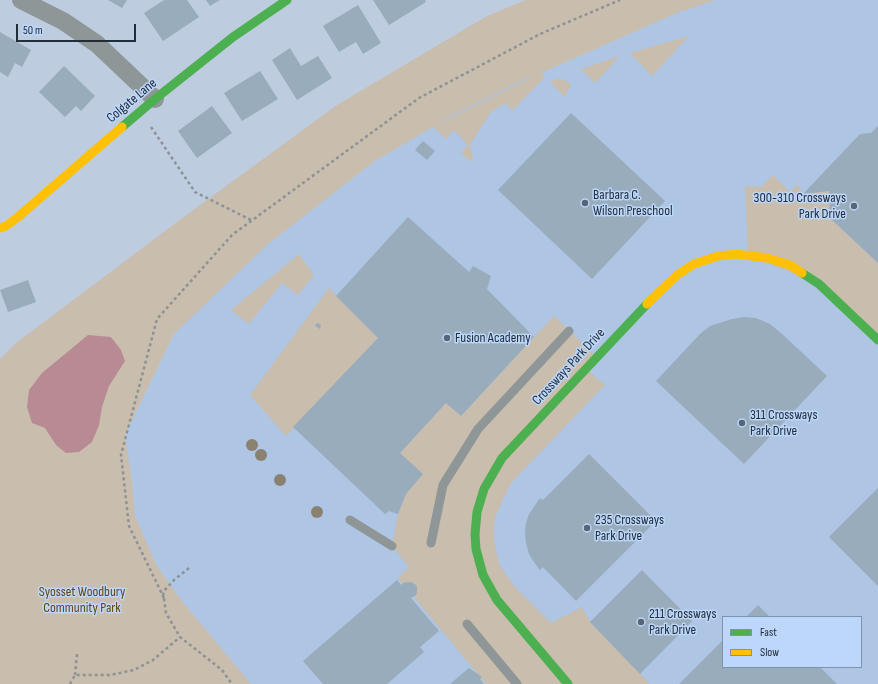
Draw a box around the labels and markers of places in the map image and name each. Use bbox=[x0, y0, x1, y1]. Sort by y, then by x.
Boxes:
place label: Barbara C. Wilson Preschool bbox=[593, 187, 673, 220]
place label: 300-310 Crossways Park Drive bbox=[754, 190, 846, 222]
marker: Barbara C. Wilson Preschool bbox=[580, 198, 590, 208]
marker: 300-310 Crossways Park Drive bbox=[849, 201, 859, 211]
place label: Fusion Academy bbox=[455, 330, 531, 346]
marker: Fusion Academy bbox=[442, 333, 452, 343]
place label: 311 Crossways Park Drive bbox=[750, 407, 818, 440]
marker: 311 Crossways Park Drive bbox=[737, 418, 747, 428]
place label: 235 Crossways Park Drive bbox=[595, 512, 664, 544]
marker: 235 Crossways Park Drive bbox=[582, 523, 592, 533]
place label: 211 Crossways Park Drive bbox=[649, 606, 716, 638]
marker: 211 Crossways Park Drive bbox=[636, 617, 646, 627]

